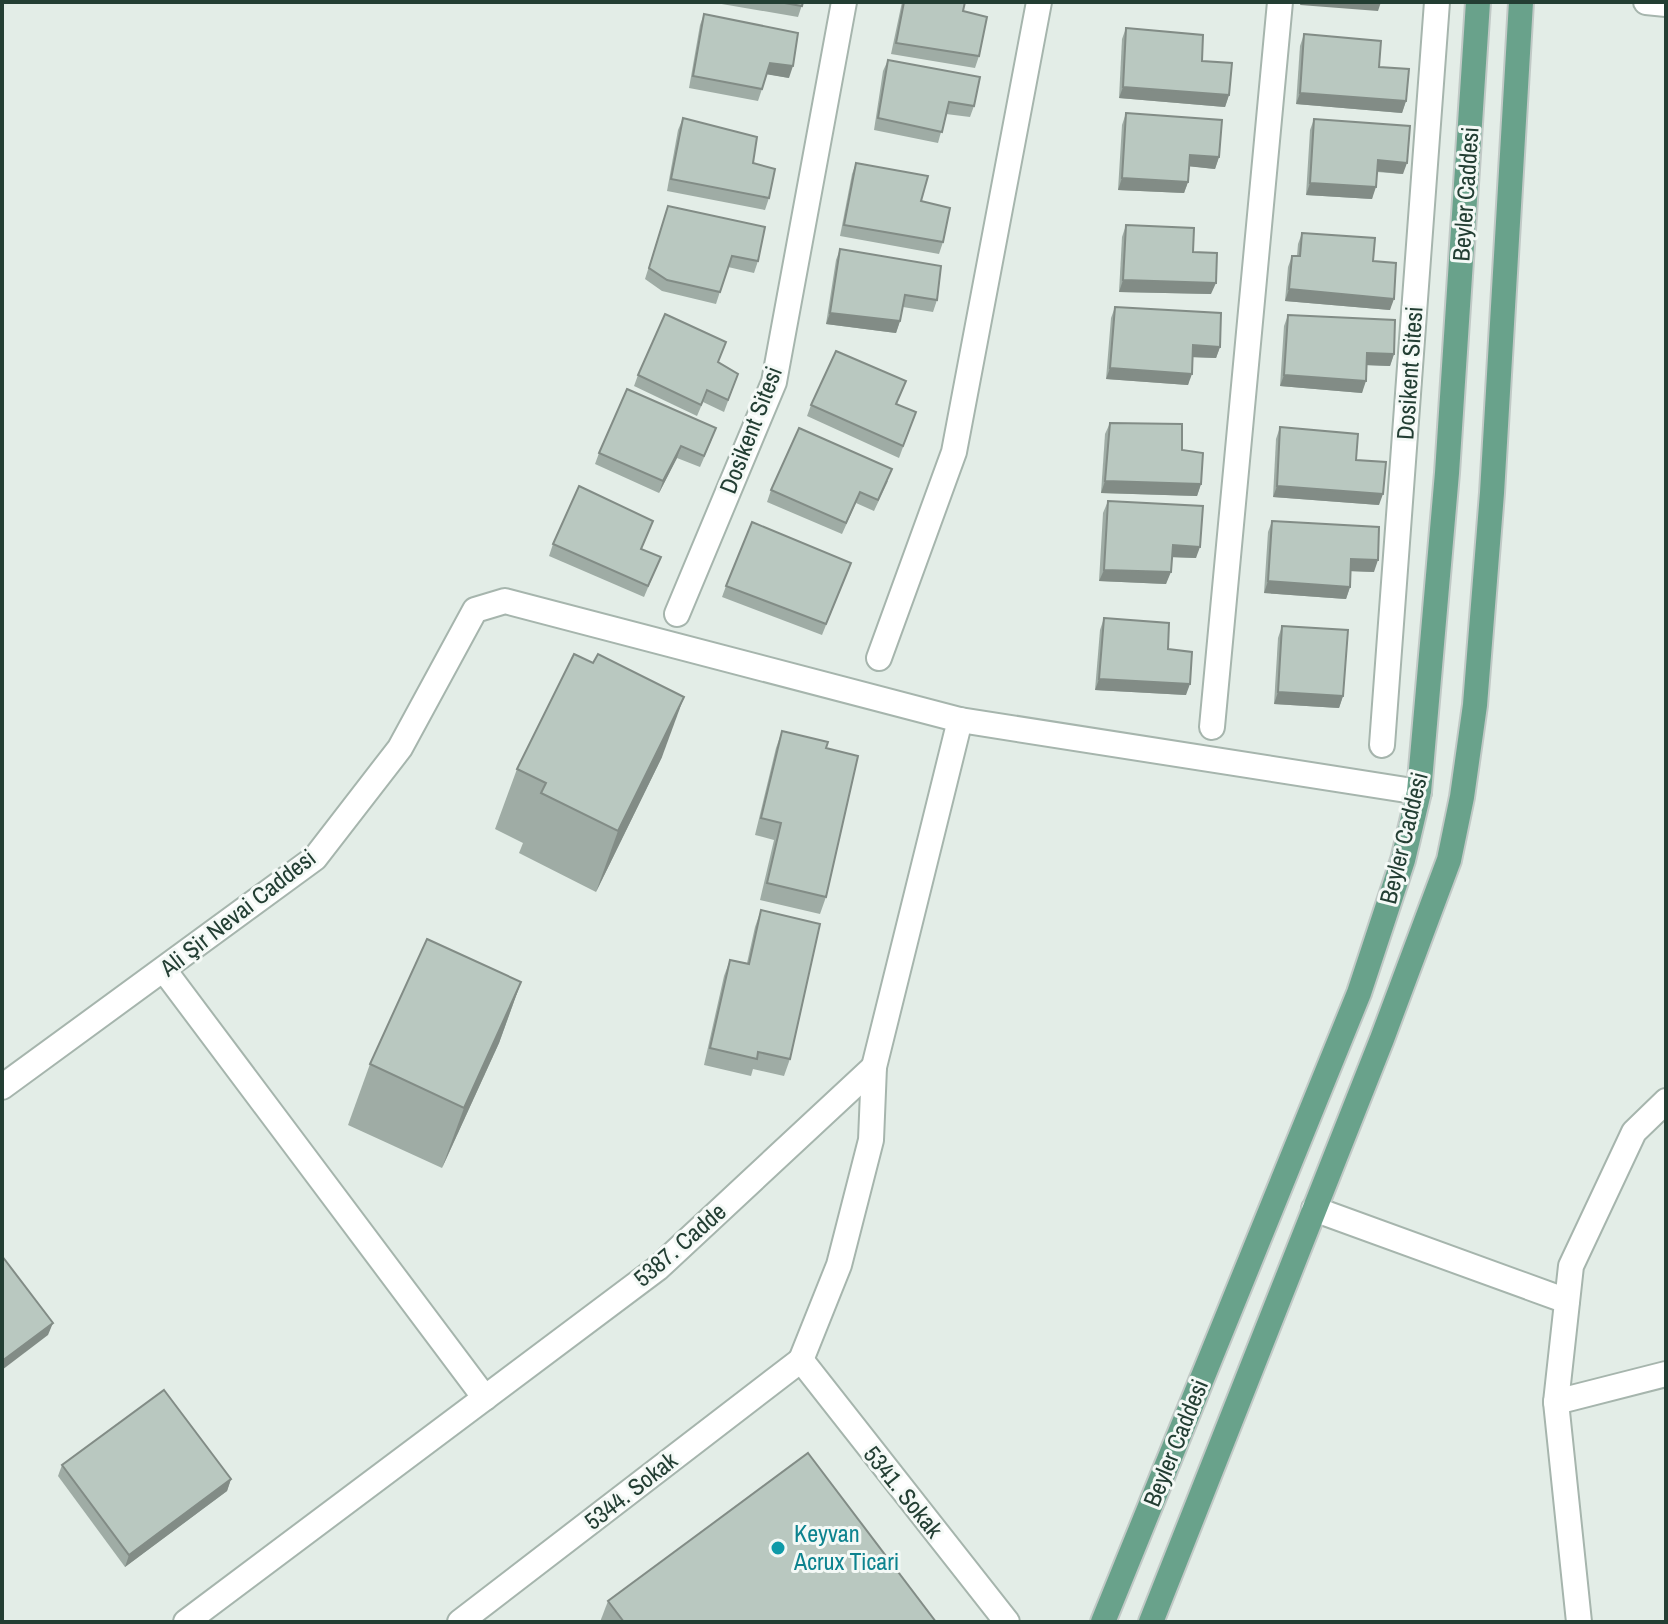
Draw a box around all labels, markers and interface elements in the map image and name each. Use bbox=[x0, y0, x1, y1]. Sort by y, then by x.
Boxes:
street label: Beyler Caddesi bbox=[1444, 126, 1486, 262]
street label: Dosikent Sitesi bbox=[1388, 305, 1430, 441]
street label: Dosikent Sitesi bbox=[711, 362, 789, 498]
street label: Beyler Caddesi bbox=[1371, 769, 1435, 907]
street label: Ali Şir Nevai Caddesi bbox=[152, 841, 322, 984]
street label: 5387. Cadde bbox=[626, 1195, 732, 1293]
street label: Beyler Caddesi bbox=[1135, 1374, 1215, 1511]
street label: 5341. Sokak bbox=[857, 1439, 951, 1544]
street label: 5344. Sokak bbox=[577, 1444, 683, 1537]
place label: Keyvan Acrux Ticari bbox=[793, 1517, 899, 1577]
marker: Keyvan Acrux Ticari bbox=[769, 1539, 787, 1557]

